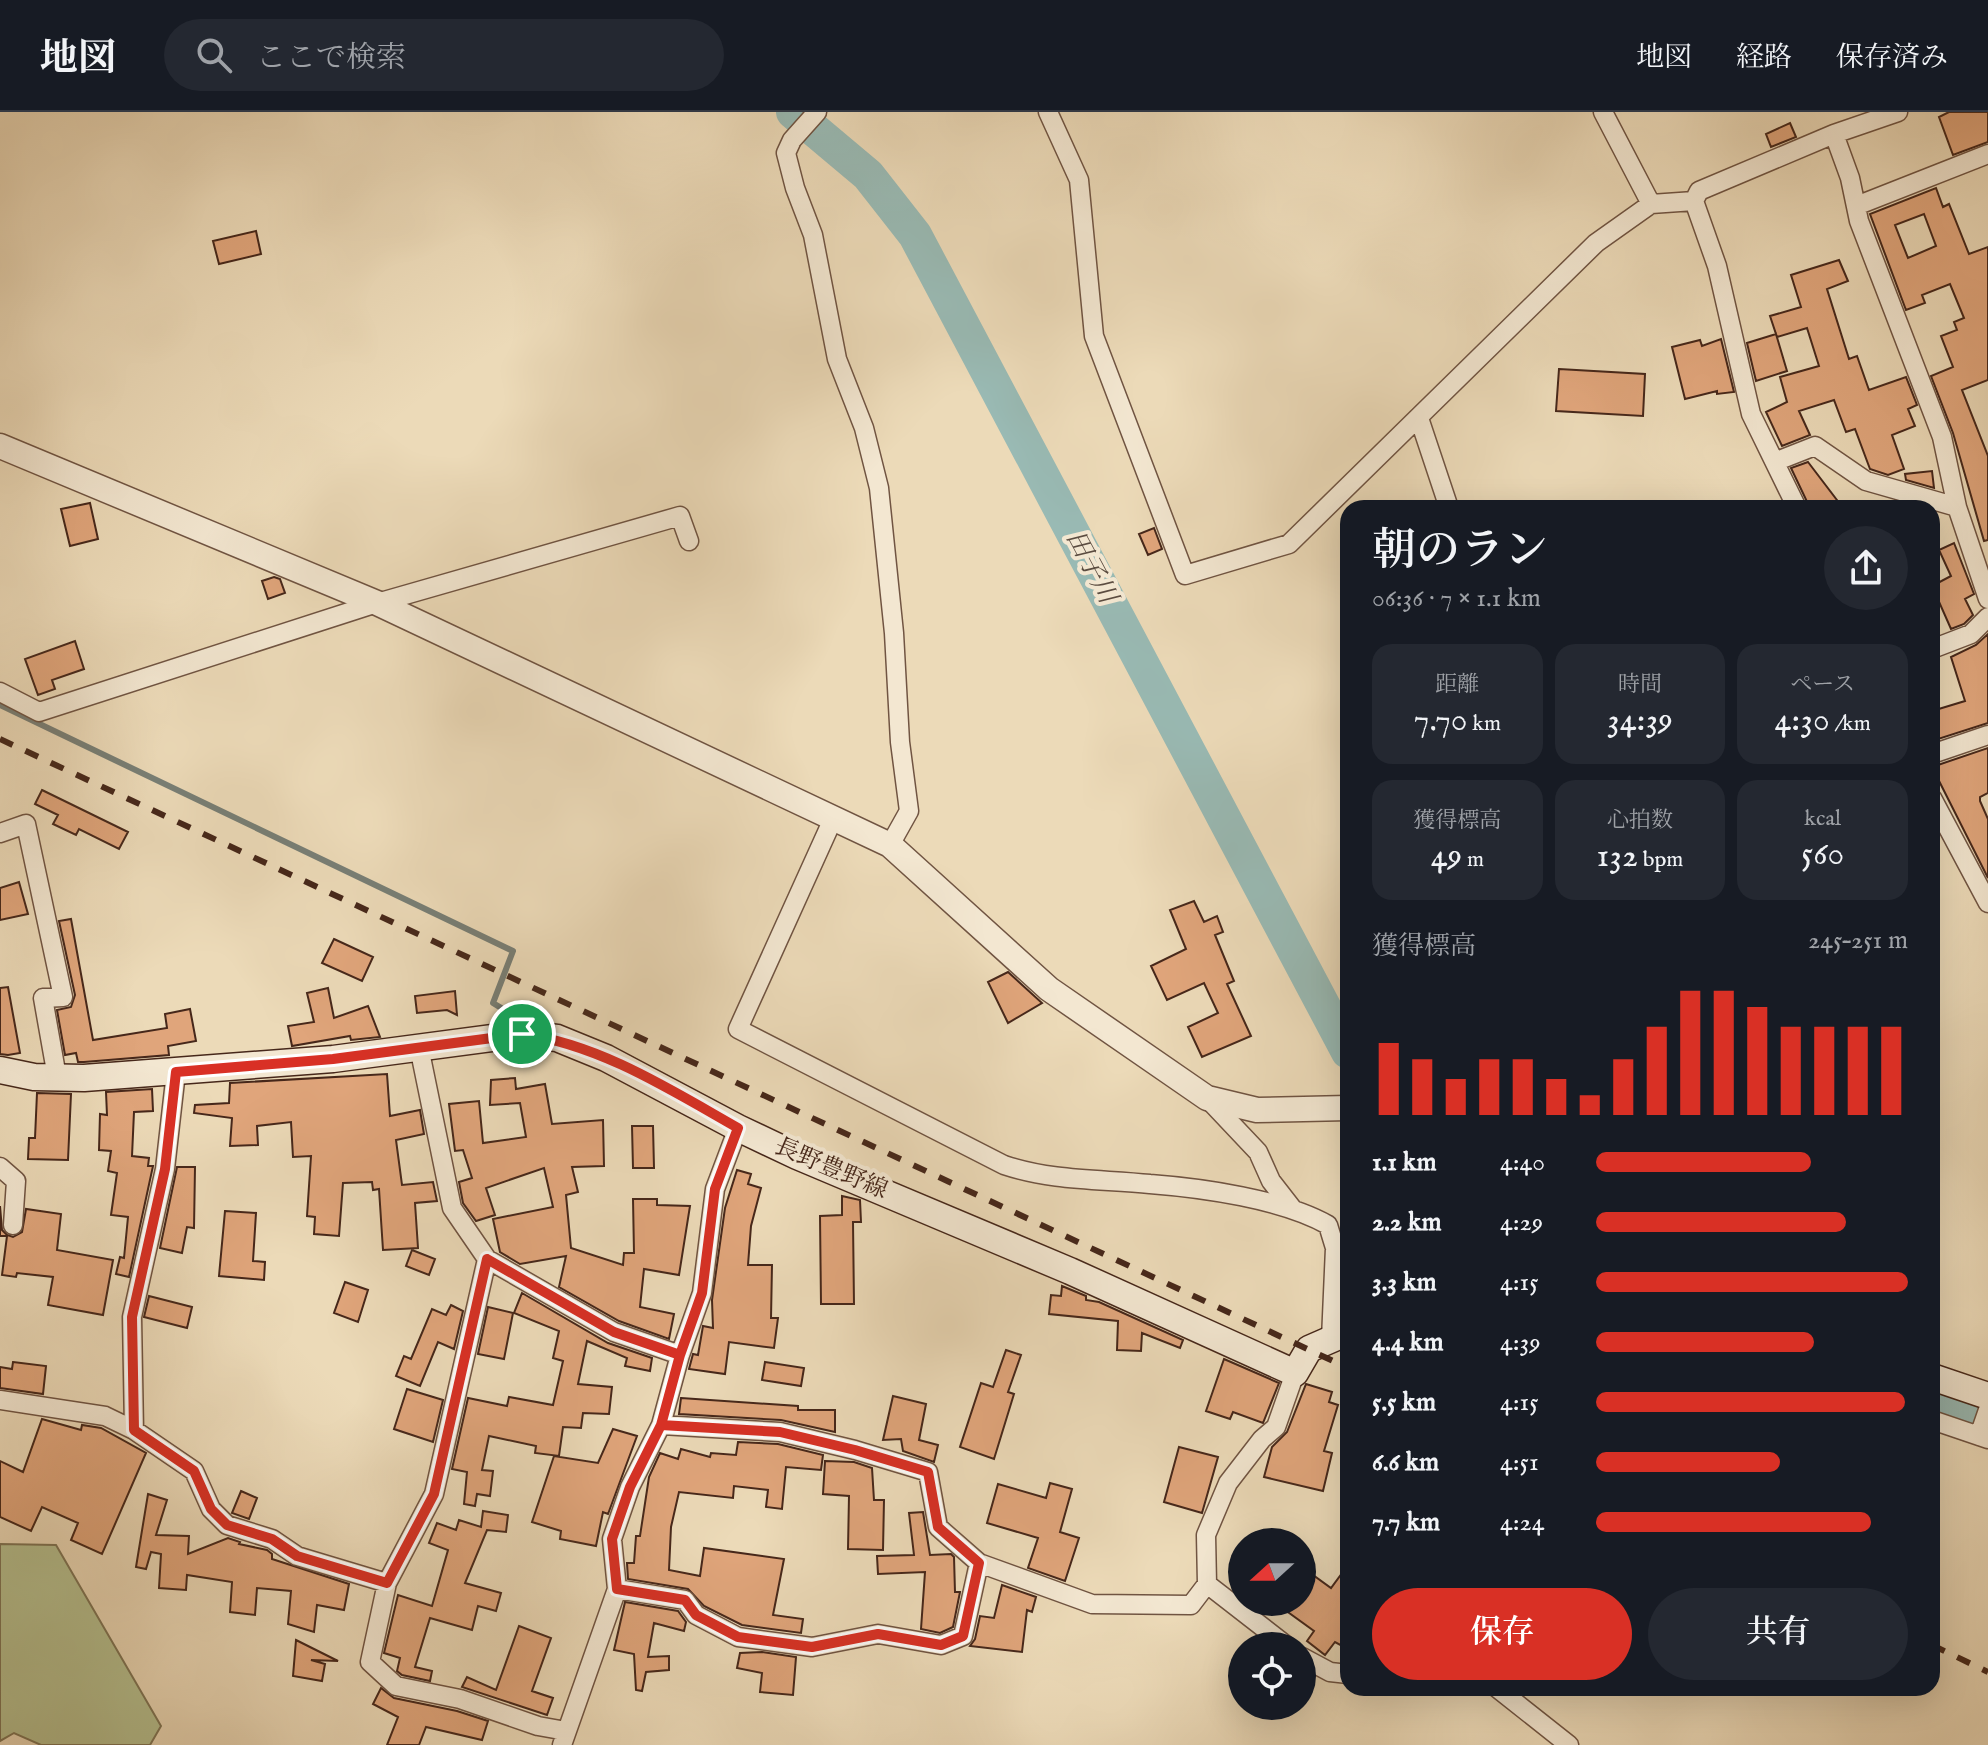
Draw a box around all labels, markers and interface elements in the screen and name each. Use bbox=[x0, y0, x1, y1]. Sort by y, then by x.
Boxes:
search box bbox=[164, 19, 724, 91]
icon: search bbox=[192, 33, 236, 77]
text: 地図 bbox=[40, 36, 116, 84]
text: ここで検索 bbox=[256, 40, 406, 78]
text: 地図 bbox=[1636, 41, 1692, 76]
text: 経路 bbox=[1736, 41, 1792, 76]
text: 保存済み bbox=[1836, 41, 1948, 76]
text: 朝のラン bbox=[1372, 524, 1548, 580]
water label: 田子川 bbox=[1058, 525, 1125, 612]
button: share bbox=[1824, 526, 1908, 610]
text: 06:36 · 7 × 1.1 km bbox=[1372, 582, 1541, 615]
text: 距離 bbox=[1435, 671, 1479, 699]
text: 時間 bbox=[1618, 671, 1662, 699]
text: ペース bbox=[1790, 671, 1855, 699]
text: 7.70 bbox=[1414, 699, 1468, 742]
text: 34:39 bbox=[1607, 699, 1673, 742]
text: 4:30 bbox=[1775, 699, 1830, 742]
text: km bbox=[1468, 710, 1501, 738]
text: /km bbox=[1830, 710, 1871, 738]
text: kcal bbox=[1804, 805, 1841, 833]
text: 獲得標高 bbox=[1413, 807, 1501, 835]
text: 心拍数 bbox=[1607, 807, 1673, 835]
text: 560 bbox=[1801, 833, 1844, 876]
text: 49 bbox=[1431, 835, 1462, 878]
text: 132 bbox=[1597, 835, 1638, 878]
text: m bbox=[1462, 846, 1484, 874]
text: bpm bbox=[1638, 846, 1683, 874]
text: 245–251 m bbox=[1808, 924, 1908, 957]
text: 獲得標高 bbox=[1372, 930, 1476, 963]
pin bbox=[488, 1000, 556, 1068]
icon: arrive bbox=[500, 1012, 544, 1056]
street label: 長野豊野線 bbox=[770, 1131, 892, 1207]
text: 1.1 km bbox=[1372, 1146, 1437, 1179]
text: 4:40 bbox=[1500, 1146, 1545, 1179]
text: 2.2 km bbox=[1372, 1206, 1442, 1239]
text: 4:29 bbox=[1500, 1206, 1543, 1239]
text: 3.3 km bbox=[1372, 1266, 1437, 1299]
text: 4:15 bbox=[1500, 1266, 1539, 1299]
text: 4.4 km bbox=[1372, 1326, 1444, 1359]
text: 4:39 bbox=[1500, 1326, 1541, 1359]
text: 5.5 km bbox=[1372, 1386, 1436, 1419]
text: 4:15 bbox=[1500, 1386, 1539, 1419]
text: 6.6 km bbox=[1372, 1446, 1439, 1479]
text: 4:51 bbox=[1500, 1446, 1539, 1479]
text: 7.7 km bbox=[1372, 1506, 1440, 1539]
text: 4:24 bbox=[1500, 1506, 1545, 1539]
north arrow bbox=[1228, 1528, 1316, 1616]
map controls bbox=[1228, 1528, 1316, 1720]
button: 保存 bbox=[1372, 1588, 1632, 1680]
button: 共有 bbox=[1648, 1588, 1908, 1680]
button: locate bbox=[1228, 1632, 1316, 1720]

